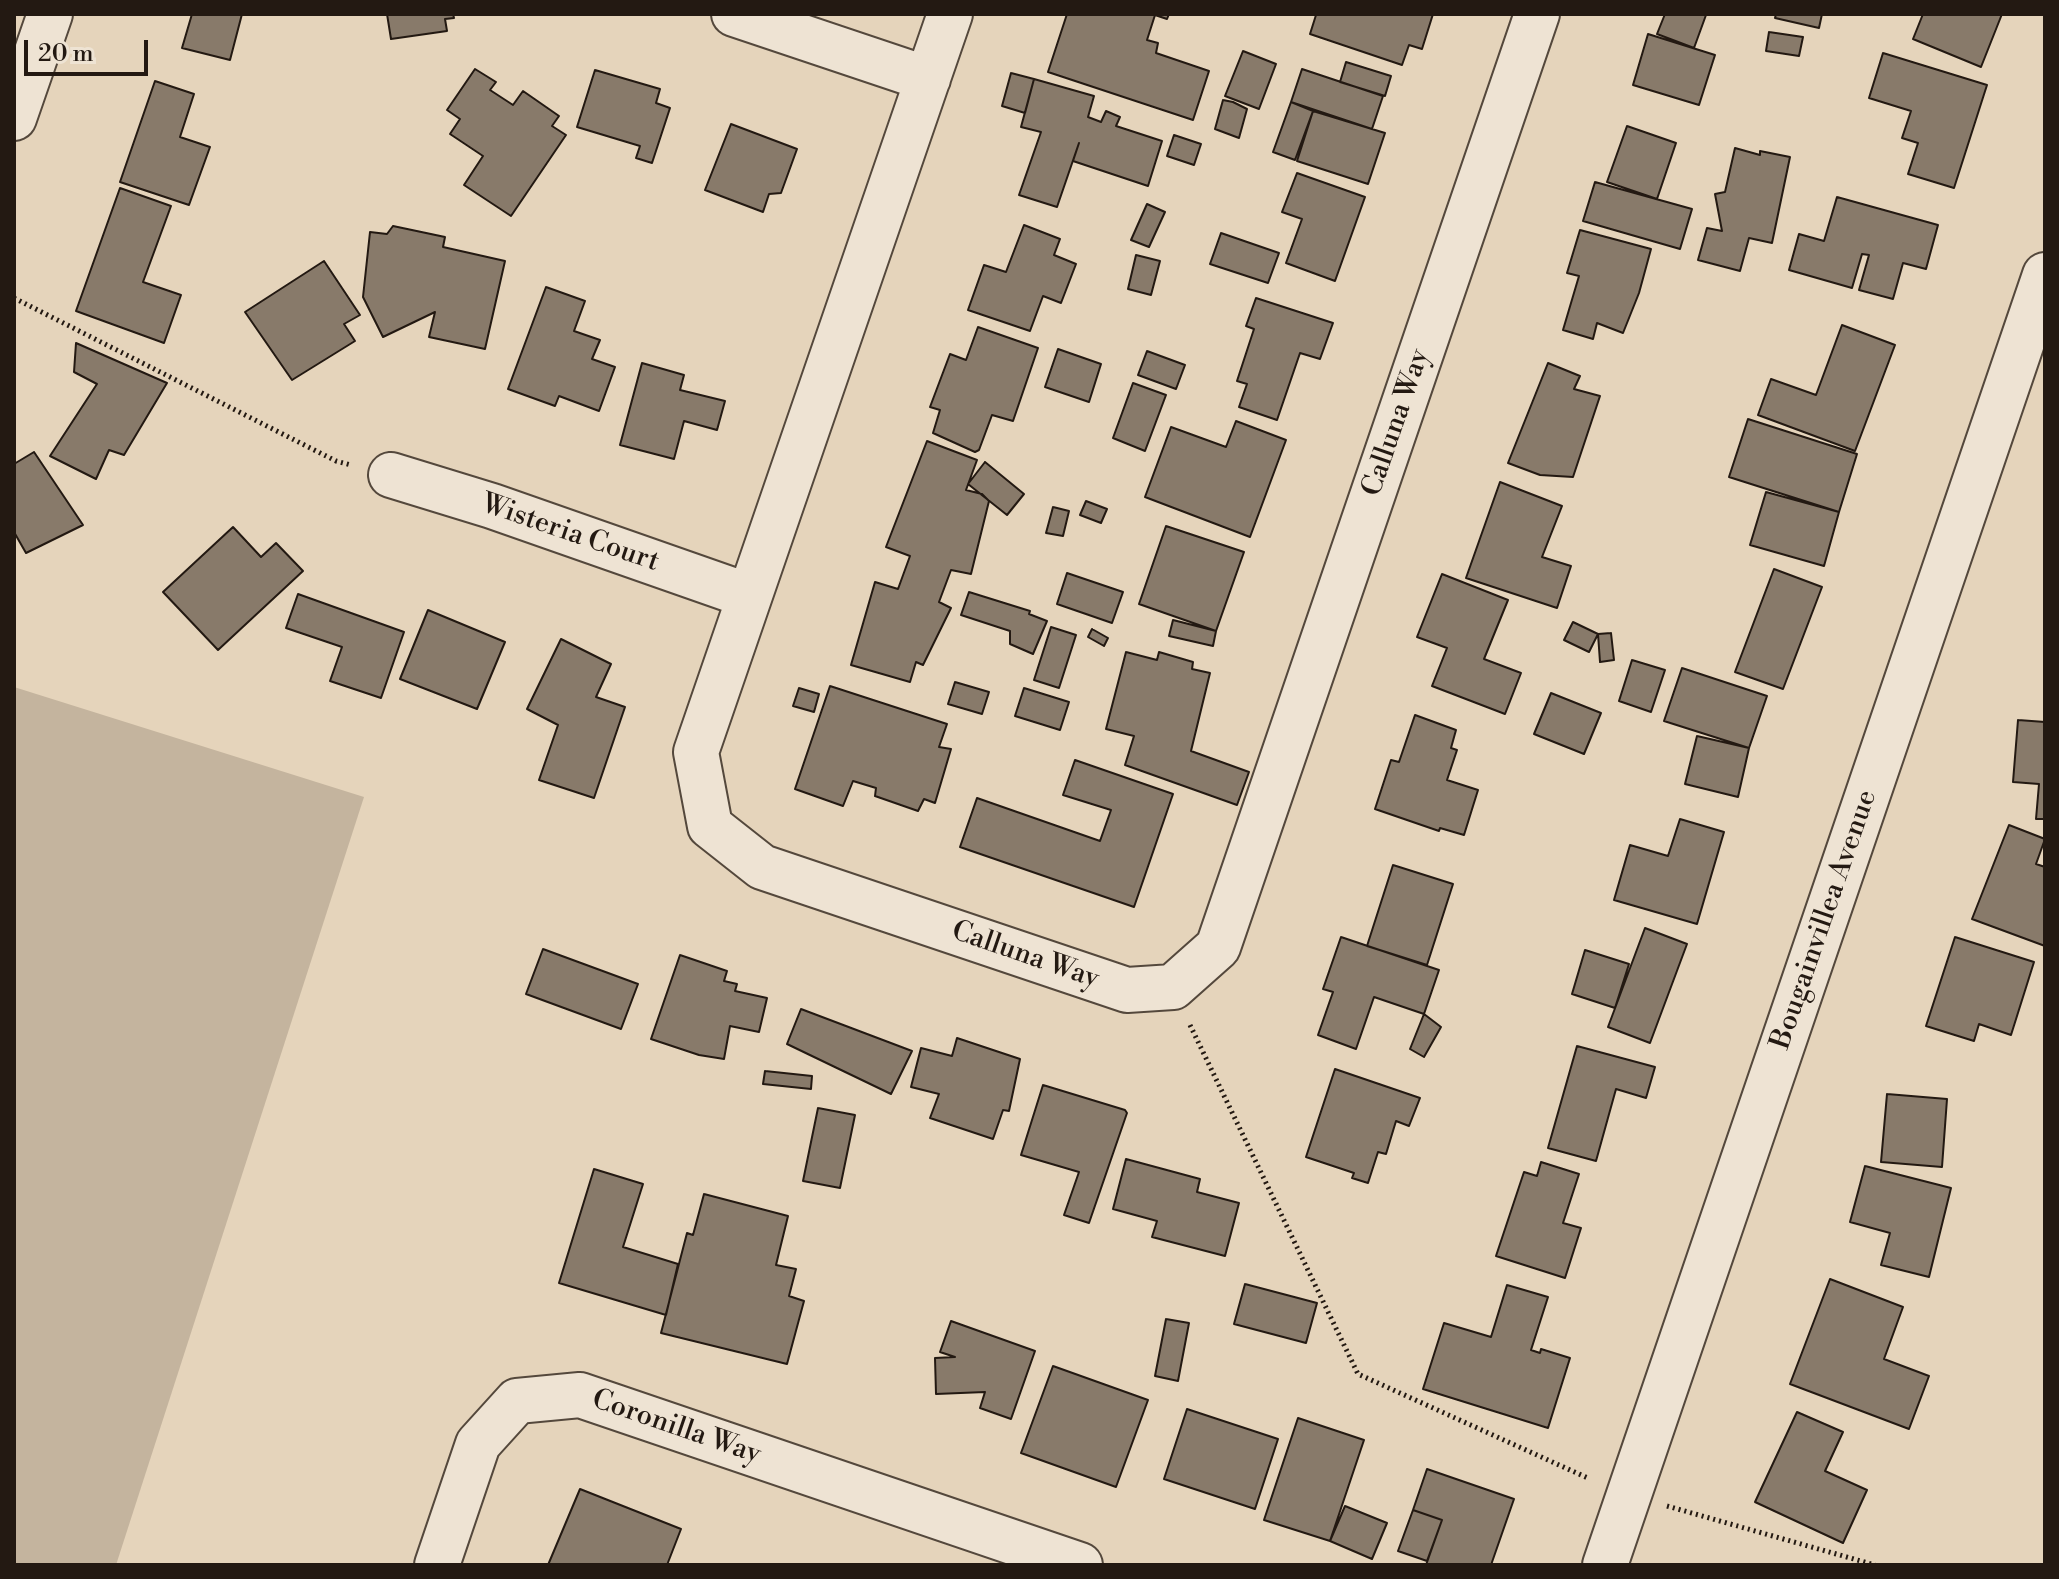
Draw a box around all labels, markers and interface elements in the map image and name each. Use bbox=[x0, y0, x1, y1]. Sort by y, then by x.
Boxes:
scale bar bbox=[28, 24, 152, 74]
text: 20 m bbox=[38, 39, 94, 69]
street label: Calluna Way bbox=[1356, 345, 1438, 501]
street label: Wisteria Court bbox=[477, 488, 663, 580]
street label: Bougainvillea Avenue bbox=[1765, 786, 1885, 1054]
street label: Calluna Way bbox=[947, 915, 1103, 997]
street label: Coronilla Way bbox=[587, 1383, 765, 1473]

